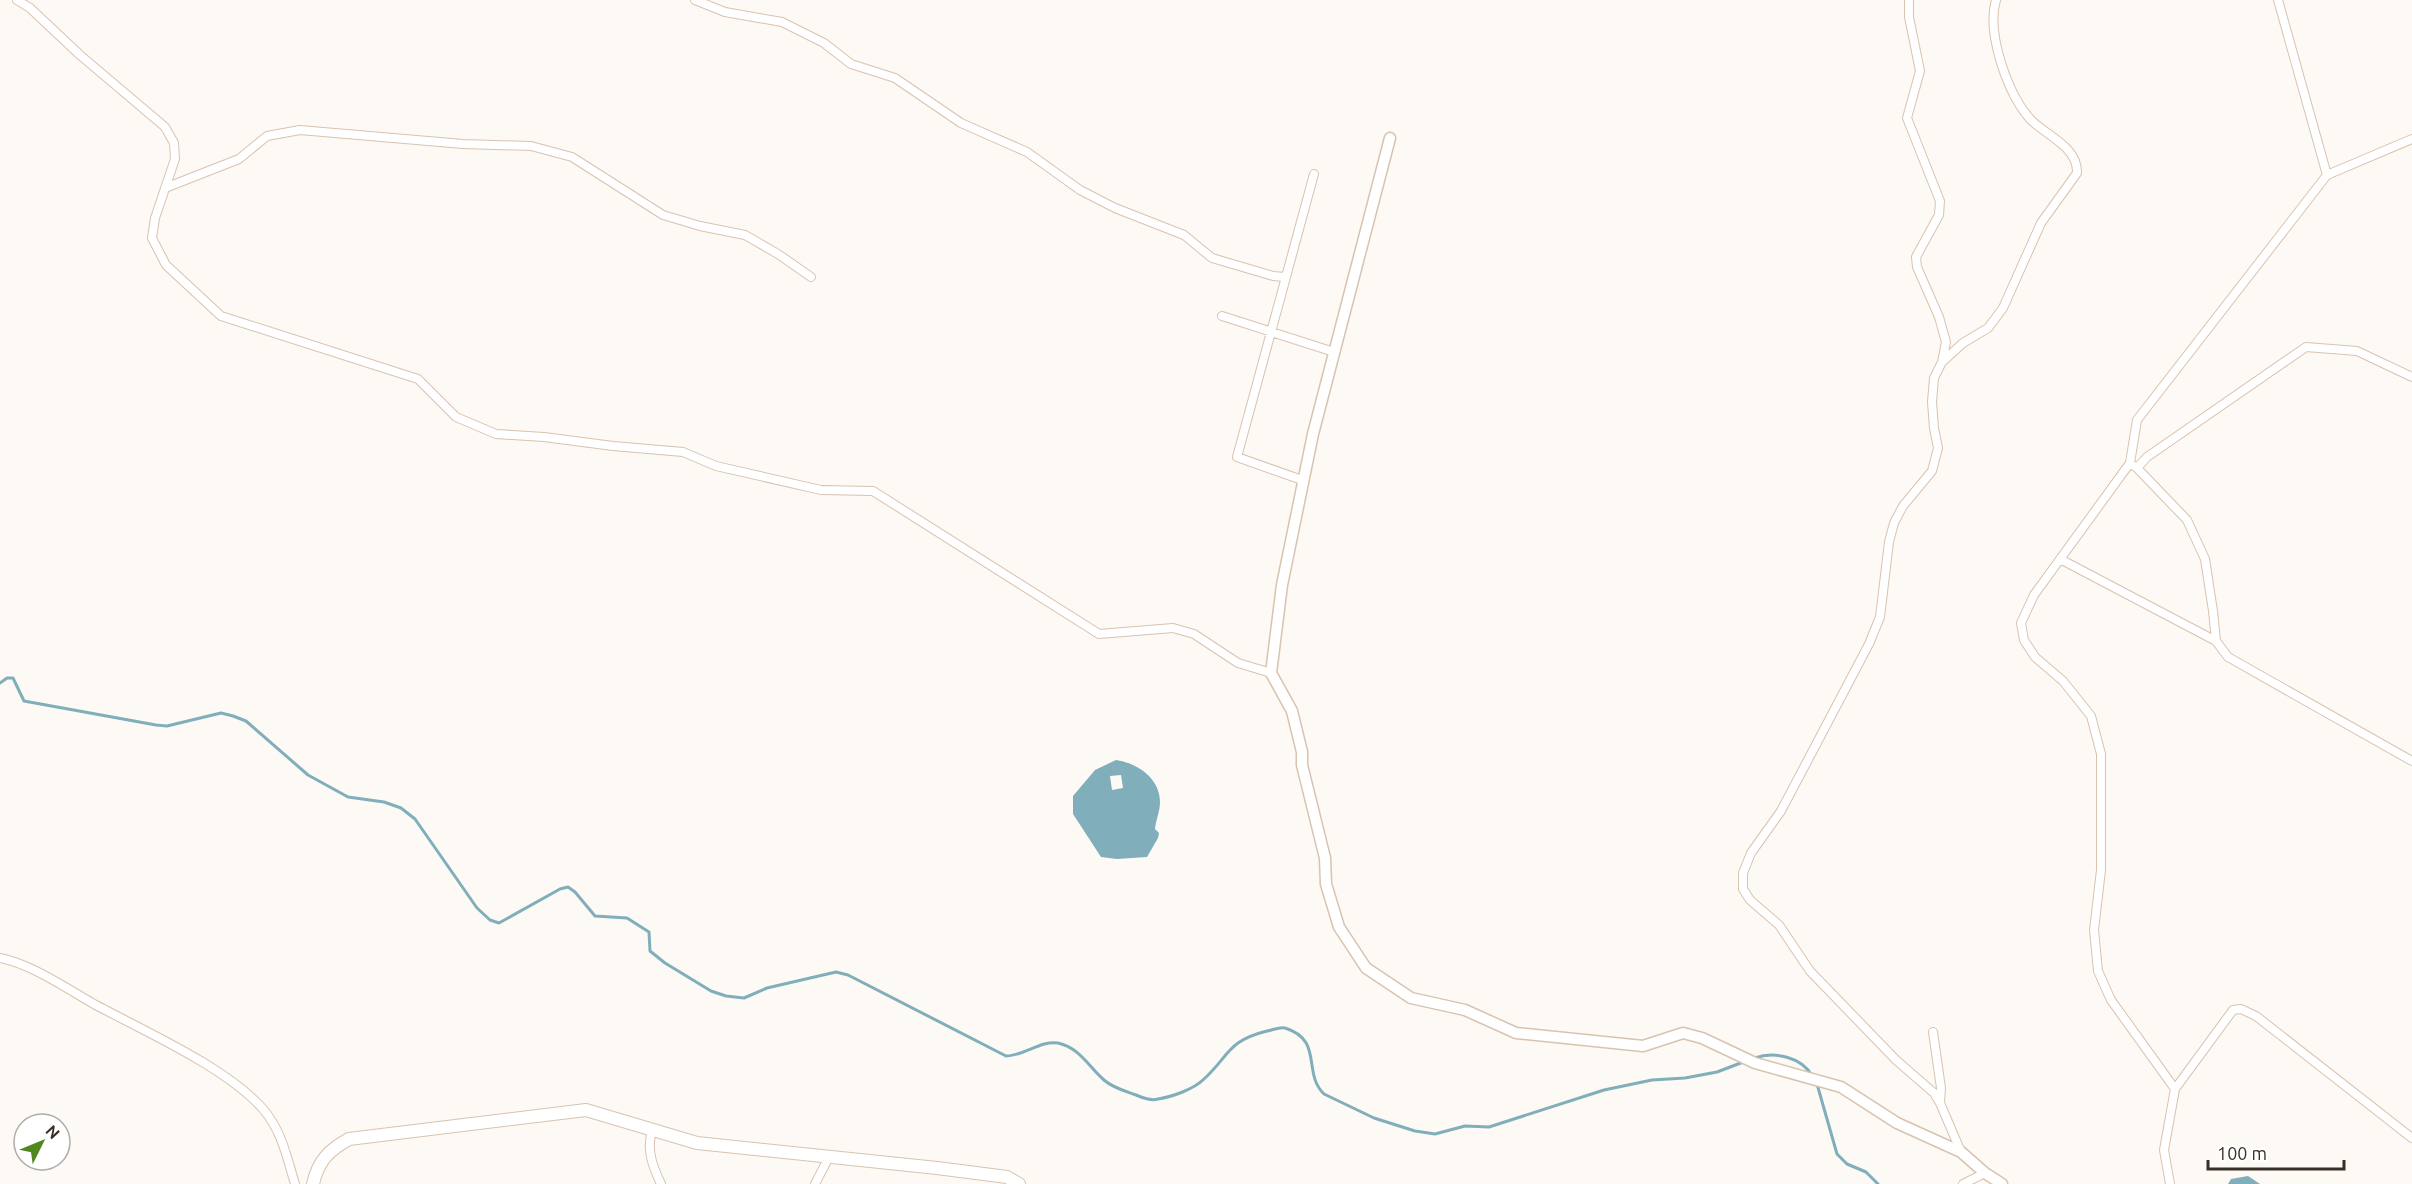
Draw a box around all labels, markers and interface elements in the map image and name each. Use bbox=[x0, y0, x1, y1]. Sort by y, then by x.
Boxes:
north arrow bbox=[12, 1112, 72, 1172]
text: N bbox=[42, 1121, 64, 1142]
scale bar bbox=[2208, 1133, 2344, 1171]
text: 100 m bbox=[2217, 1143, 2267, 1163]

